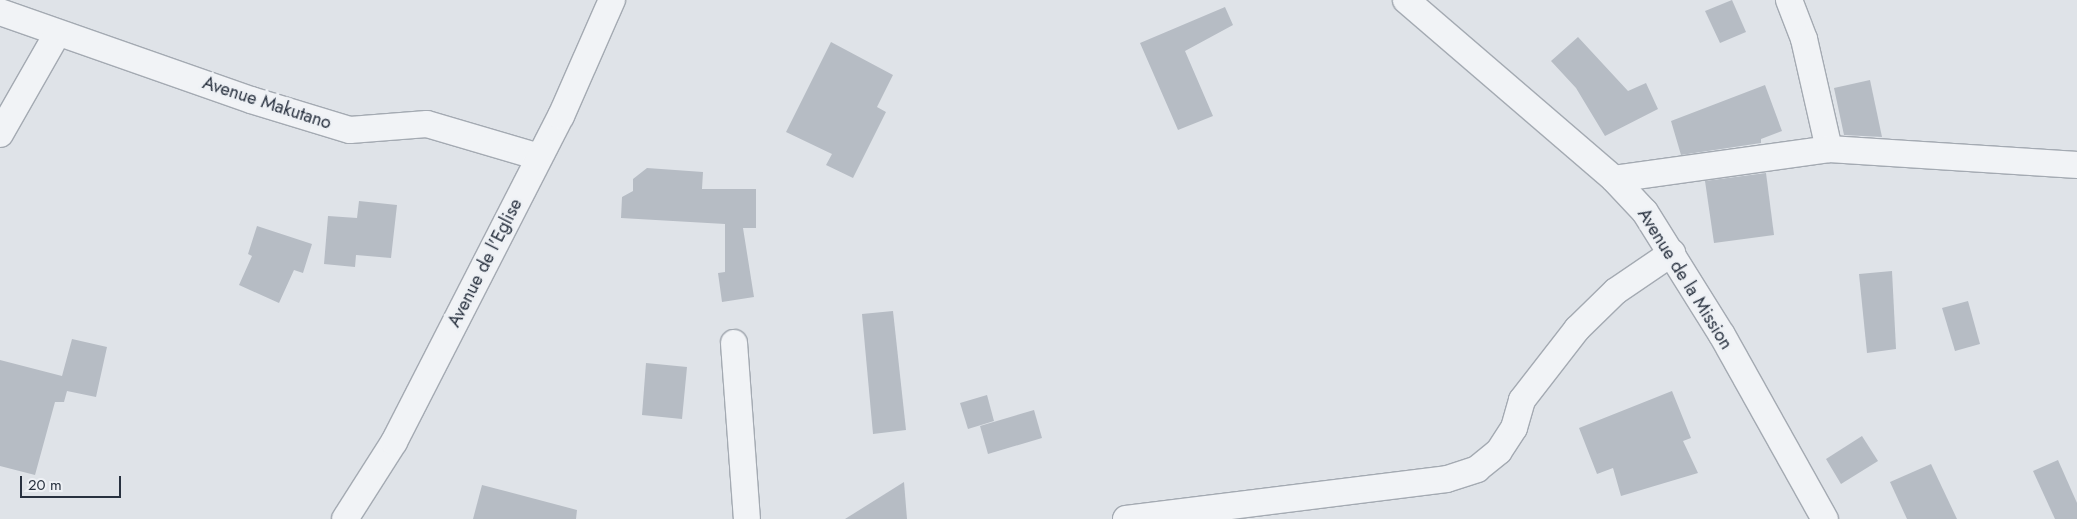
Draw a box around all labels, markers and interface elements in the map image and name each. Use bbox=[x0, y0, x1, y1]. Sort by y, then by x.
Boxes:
street label: Avenue Makutano bbox=[200, 72, 334, 134]
street label: Avenue de l'Eglise bbox=[443, 195, 527, 331]
street label: Avenue de la Mission bbox=[1633, 204, 1737, 354]
scale bar bbox=[22, 466, 124, 498]
text: 20 m bbox=[28, 474, 62, 496]

